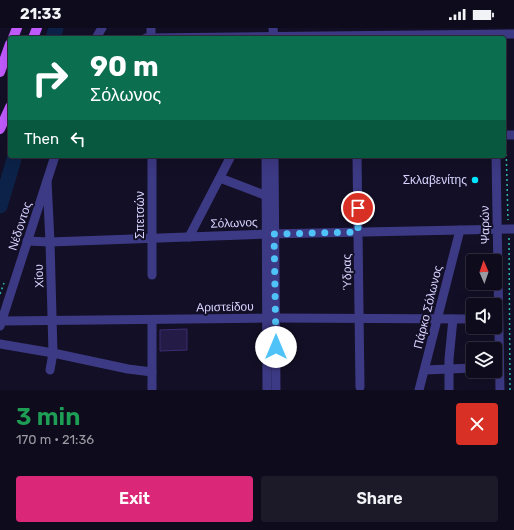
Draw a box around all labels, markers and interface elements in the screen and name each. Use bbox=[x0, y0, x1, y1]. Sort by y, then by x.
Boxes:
text: 21:33 bbox=[20, 5, 61, 23]
text: 90 m bbox=[90, 50, 159, 83]
icon: right bbox=[24, 52, 76, 104]
text: Σόλωνος bbox=[90, 84, 161, 106]
icon: left bbox=[67, 128, 89, 150]
text: Then bbox=[24, 130, 59, 148]
place label: Σκλαβενίτης bbox=[403, 173, 467, 187]
marker: Σκλαβενίτης bbox=[470, 175, 480, 185]
street label: Σπετσών bbox=[133, 191, 147, 239]
pin bbox=[341, 191, 375, 225]
icon: arrive bbox=[347, 197, 369, 219]
street label: Νέδοντος bbox=[6, 200, 35, 252]
street label: Ψαρών bbox=[478, 206, 492, 244]
street label: Σόλωνος bbox=[210, 215, 258, 231]
street label: Ύδρας bbox=[340, 253, 354, 290]
north arrow bbox=[466, 254, 502, 290]
map controls bbox=[466, 254, 502, 378]
street label: Χίου bbox=[32, 264, 46, 288]
street label: Πάρκο Σόλωνος bbox=[411, 264, 445, 350]
button: sound bbox=[466, 298, 502, 334]
street label: Αριστείδου bbox=[196, 299, 254, 315]
position arrow bbox=[255, 326, 297, 368]
button: layers bbox=[466, 342, 502, 378]
text: 3 min bbox=[16, 403, 80, 431]
button: close bbox=[456, 403, 498, 445]
text: 170 m · 21:36 bbox=[16, 432, 94, 447]
button: Exit bbox=[16, 476, 253, 522]
button: Share bbox=[261, 476, 498, 522]

